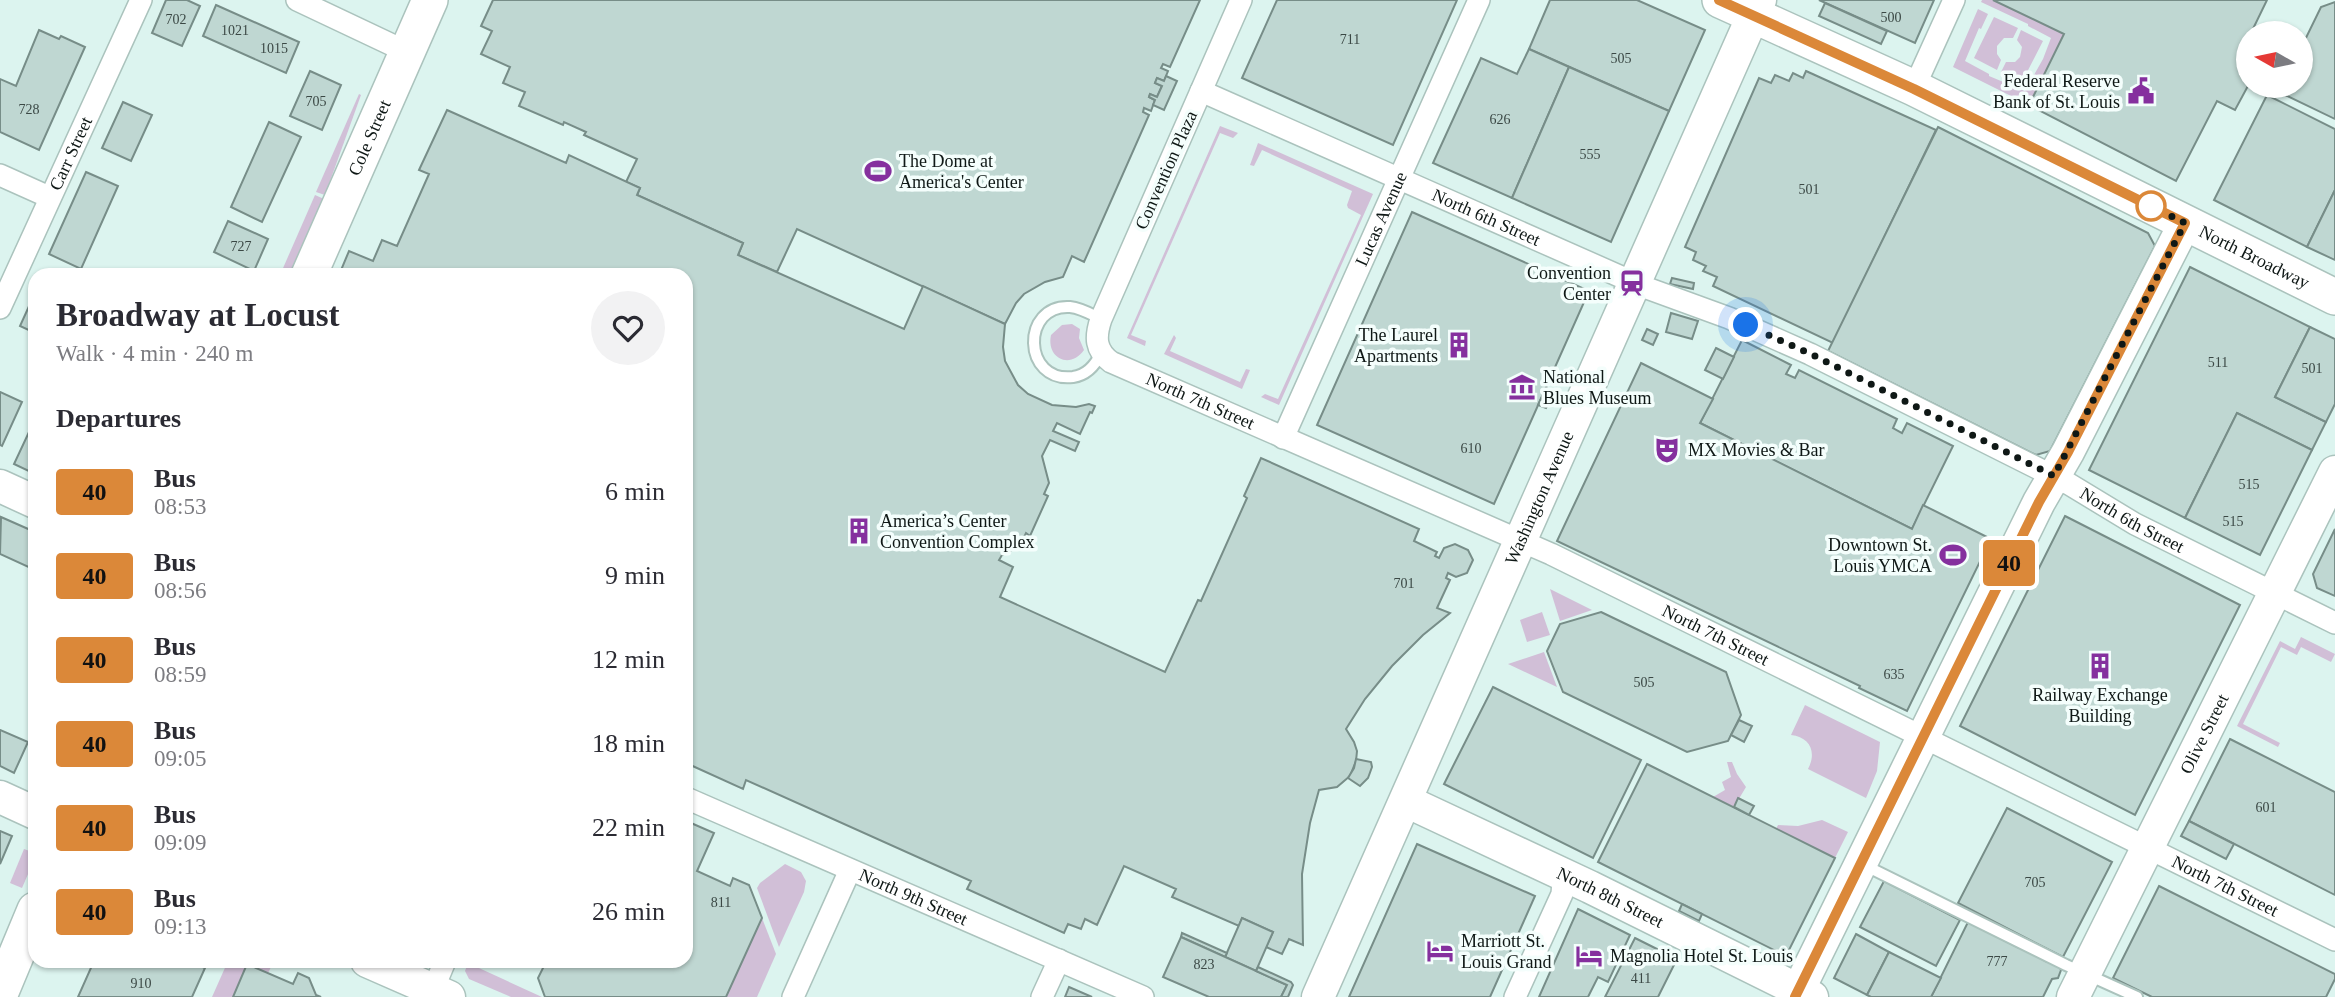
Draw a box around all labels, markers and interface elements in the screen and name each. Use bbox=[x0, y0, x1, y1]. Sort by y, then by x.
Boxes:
house number: 500 bbox=[1881, 10, 1902, 25]
house number: 702 bbox=[166, 12, 187, 27]
north arrow bbox=[2236, 21, 2314, 98]
map controls bbox=[2236, 21, 2313, 98]
house number: 1021 bbox=[221, 23, 249, 38]
house number: 711 bbox=[1340, 32, 1360, 47]
house number: 1015 bbox=[260, 41, 288, 56]
house number: 505 bbox=[1611, 51, 1632, 66]
place label: Federal Reserve Bank of St. Louis bbox=[1993, 71, 2120, 112]
public building icon: Federal Reserve Bank of St. Louis bbox=[2126, 76, 2156, 106]
house number: 705 bbox=[306, 94, 327, 109]
street label: Cole Street bbox=[344, 97, 395, 179]
house number: 728 bbox=[19, 102, 40, 117]
street label: Convention Plaza bbox=[1131, 108, 1201, 232]
house number: 626 bbox=[1490, 112, 1511, 127]
street label: Carr Street bbox=[45, 114, 96, 193]
house number: 555 bbox=[1580, 147, 1601, 162]
place label: The Dome at America's Center bbox=[899, 151, 1024, 192]
sports icon: The Dome at America's Center bbox=[863, 156, 893, 186]
street label: Lucas Avenue bbox=[1351, 169, 1411, 269]
house number: 501 bbox=[1799, 182, 1820, 197]
street label: North 6th Street bbox=[1429, 185, 1543, 250]
unlabelled marker bbox=[2136, 191, 2166, 221]
street label: North Broadway bbox=[2196, 221, 2313, 293]
house number: 727 bbox=[231, 239, 252, 254]
place label: Convention Center bbox=[1527, 263, 1611, 304]
station icon: Convention Center bbox=[1617, 268, 1647, 298]
button: heart bbox=[591, 291, 665, 365]
text: Broadway at Locust bbox=[56, 297, 340, 333]
your location bbox=[1728, 307, 1763, 342]
place label: The Laurel Apartments bbox=[1354, 325, 1438, 366]
building icon: The Laurel Apartments bbox=[1444, 330, 1474, 360]
text: Walk · 4 min · 240 m bbox=[56, 341, 253, 366]
house number: 511 bbox=[2208, 355, 2228, 370]
house number: 501 bbox=[2302, 361, 2323, 376]
place label: National Blues Museum bbox=[1543, 367, 1652, 408]
street label: North 7th Street bbox=[1143, 369, 1258, 433]
museum icon: National Blues Museum bbox=[1507, 372, 1537, 402]
text: Departures bbox=[56, 404, 181, 433]
street label: Washington Avenue bbox=[1501, 428, 1578, 568]
theatre icon: MX Movies & Bar bbox=[1652, 435, 1682, 465]
place label: MX Movies & Bar bbox=[1688, 440, 1825, 460]
house number: 610 bbox=[1461, 441, 1482, 456]
text: Bus bbox=[154, 464, 196, 493]
text: 6 min bbox=[605, 477, 665, 506]
house number: 515 bbox=[2239, 477, 2260, 492]
text: 40 bbox=[83, 479, 107, 505]
street label: North 6th Street bbox=[2076, 483, 2187, 557]
text: 08:53 bbox=[154, 494, 206, 519]
place label: America’s Center Convention Complex bbox=[880, 511, 1035, 552]
house number: 515 bbox=[2223, 514, 2244, 529]
building icon: America’s Center Convention Complex bbox=[844, 516, 874, 546]
place label: Downtown St. Louis YMCA bbox=[1828, 535, 1932, 576]
sports icon: Downtown St. Louis YMCA bbox=[1938, 540, 1968, 570]
line badge: 40 bbox=[1978, 540, 2040, 586]
text: Bus bbox=[154, 548, 196, 577]
text: 40 bbox=[1997, 550, 2021, 576]
text: 9 min bbox=[605, 561, 665, 590]
text: 40 bbox=[83, 563, 107, 589]
house number: 701 bbox=[1394, 576, 1415, 591]
text: 08:56 bbox=[154, 578, 206, 603]
street label: North 7th Street bbox=[1659, 600, 1772, 670]
text: Bus bbox=[154, 632, 196, 661]
text: 12 min bbox=[592, 645, 665, 674]
text: 40 bbox=[83, 647, 107, 673]
building icon: Railway Exchange Building bbox=[2085, 651, 2115, 681]
text: 08:59 bbox=[154, 662, 206, 687]
house number: 635 bbox=[1884, 667, 1905, 682]
house number: 505 bbox=[1634, 675, 1655, 690]
place label: Railway Exchange Building bbox=[2032, 685, 2168, 726]
street label: Olive Street bbox=[2176, 691, 2233, 777]
text: Bus bbox=[154, 716, 196, 745]
text: 18 min bbox=[592, 729, 665, 758]
text: 40 bbox=[83, 731, 107, 757]
text: 09:05 bbox=[154, 746, 206, 771]
text: Bus bbox=[154, 800, 196, 829]
house number: 601 bbox=[2256, 800, 2277, 815]
text: 22 min bbox=[592, 813, 665, 842]
text: 40 bbox=[83, 815, 107, 841]
text: 09:09 bbox=[154, 830, 206, 855]
street label: North 7th Street bbox=[2169, 851, 2282, 921]
street label: North 8th Street bbox=[1554, 863, 1667, 932]
street label: North 9th Street bbox=[856, 865, 971, 929]
house number: 705 bbox=[2025, 875, 2046, 890]
text: Bus bbox=[154, 884, 196, 913]
house number: 811 bbox=[711, 895, 731, 910]
text: 26 min bbox=[592, 897, 665, 926]
text: 40 bbox=[83, 899, 107, 925]
text: 09:13 bbox=[154, 914, 206, 939]
place label: Marriott St. Louis Grand bbox=[1461, 931, 1551, 972]
hotel icon: Marriott St. Louis Grand bbox=[1425, 936, 1455, 966]
hotel icon: Magnolia Hotel St. Louis bbox=[1574, 941, 1604, 971]
place label: Magnolia Hotel St. Louis bbox=[1610, 946, 1793, 966]
house number: 777 bbox=[1987, 954, 2008, 969]
house number: 823 bbox=[1194, 957, 1215, 972]
house number: 411 bbox=[1631, 971, 1651, 986]
house number: 910 bbox=[131, 976, 152, 991]

